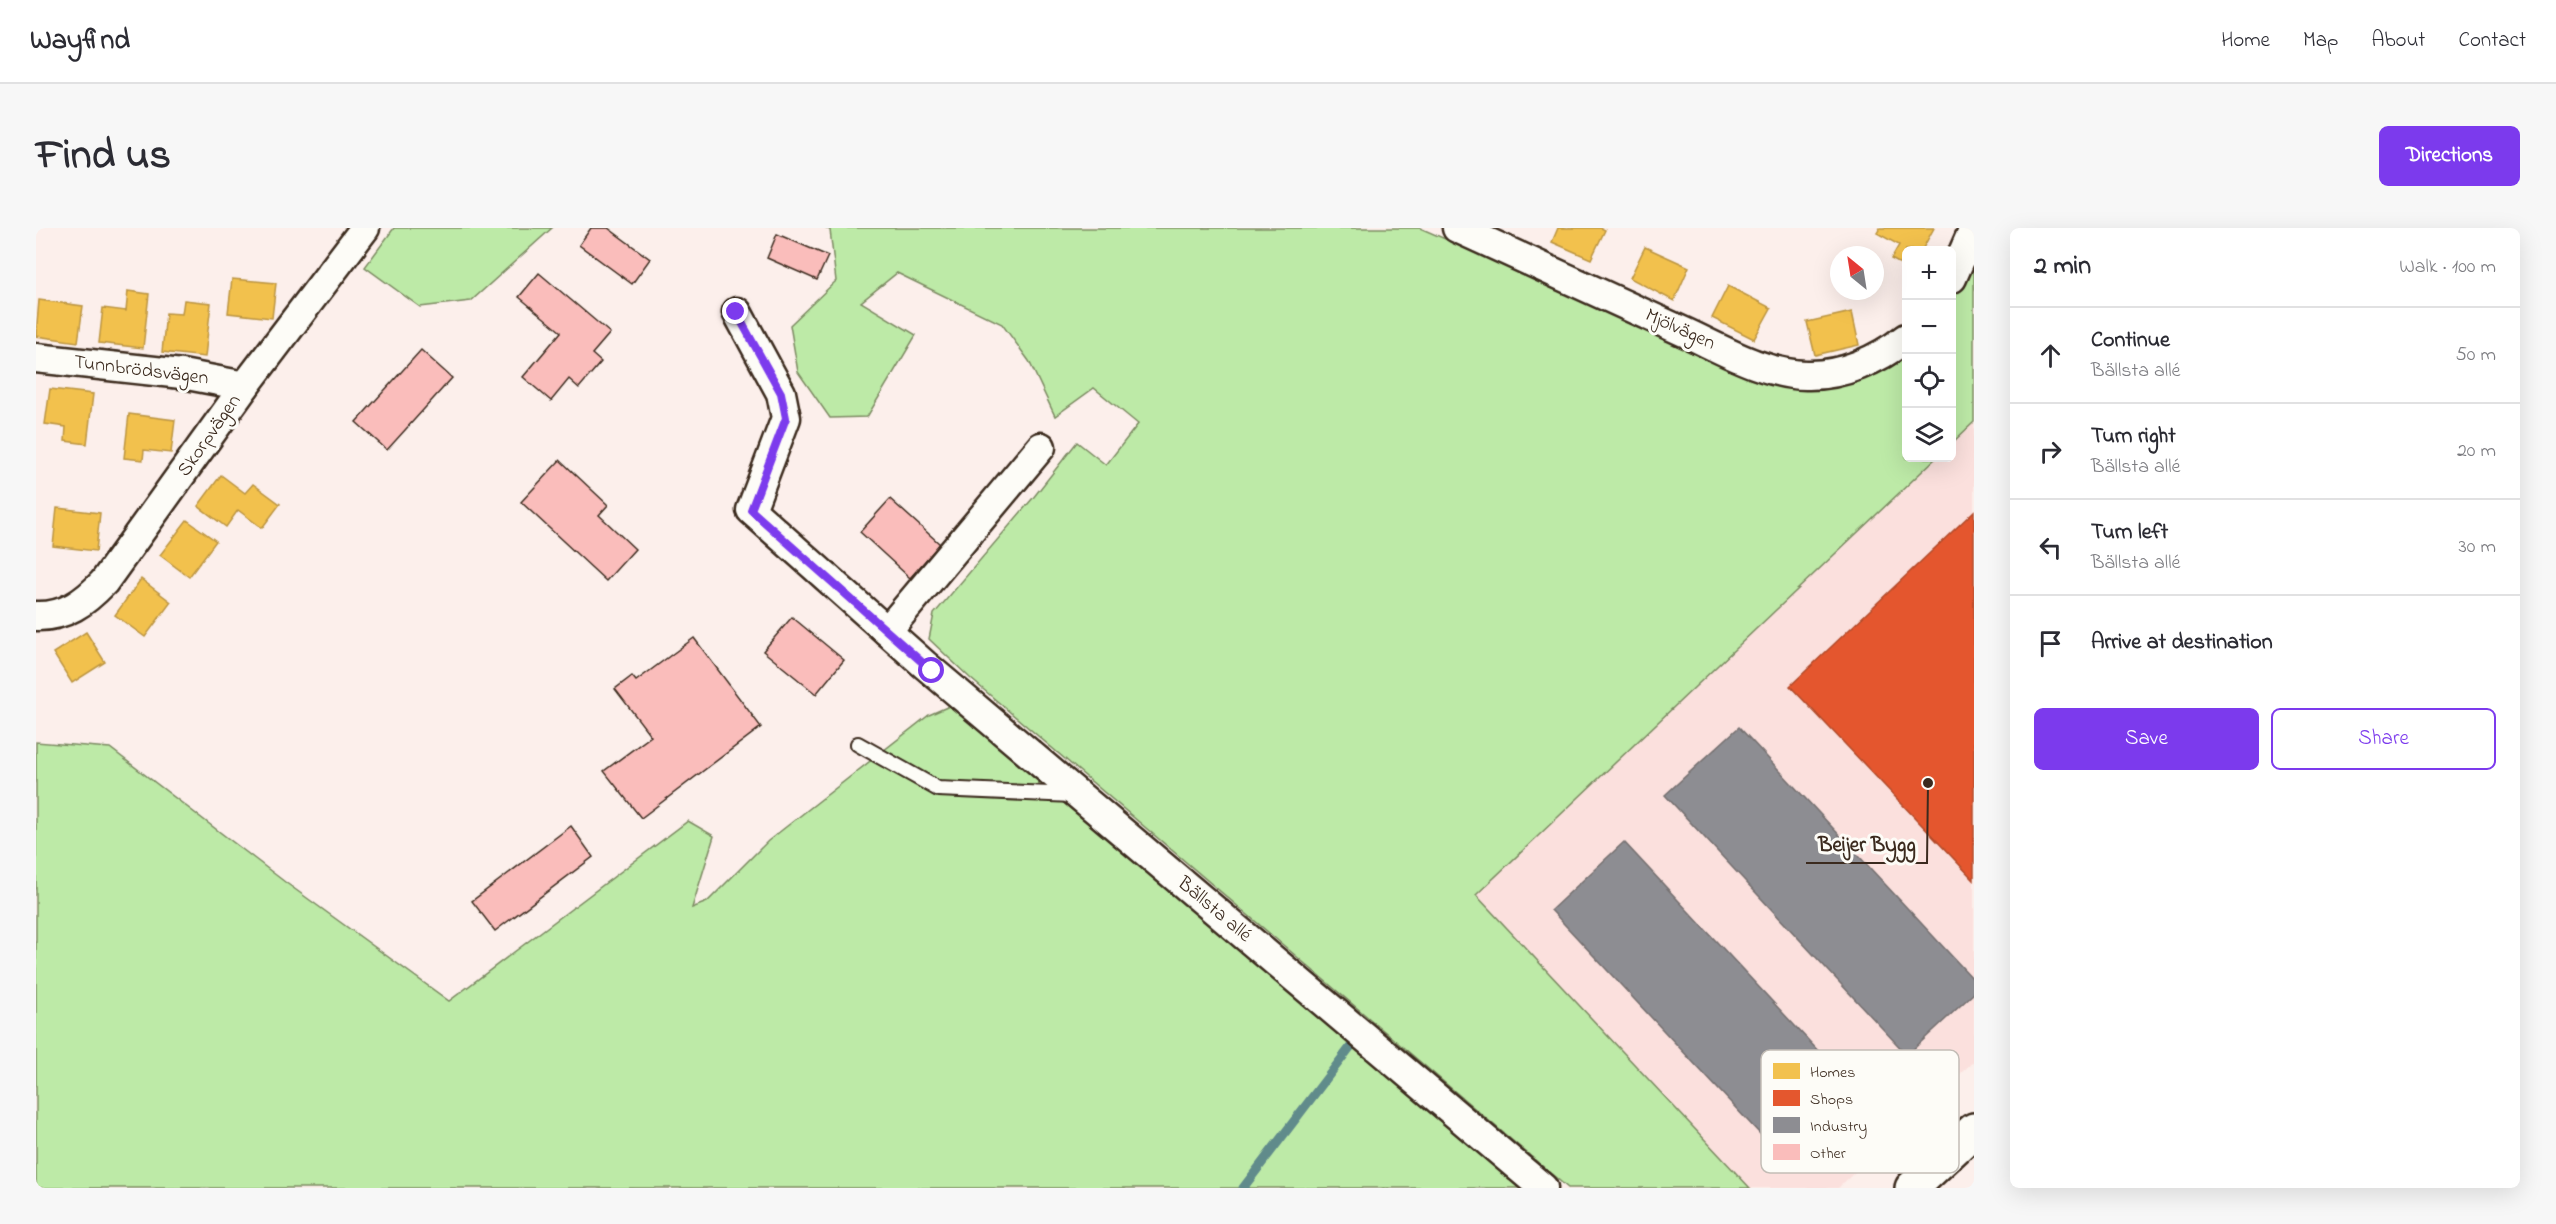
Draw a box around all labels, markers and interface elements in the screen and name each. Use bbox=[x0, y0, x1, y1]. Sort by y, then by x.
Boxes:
text: Wayfind bbox=[30, 21, 130, 62]
text: Home bbox=[2221, 26, 2270, 56]
text: Map bbox=[2303, 26, 2338, 56]
text: About bbox=[2371, 26, 2425, 56]
text: Contact bbox=[2458, 26, 2526, 56]
text: Find us bbox=[36, 126, 171, 187]
button: Directions bbox=[2379, 126, 2520, 186]
north arrow bbox=[1830, 246, 1884, 300]
map controls bbox=[1902, 246, 1956, 462]
button: + bbox=[1902, 246, 1956, 300]
text: 2 min bbox=[2034, 248, 2091, 286]
text: Walk · 100 m bbox=[2399, 253, 2496, 282]
route end bbox=[722, 298, 748, 324]
button: − bbox=[1902, 300, 1956, 354]
street label: Mjölvägen bbox=[1640, 302, 1720, 359]
text: Continue bbox=[2091, 325, 2170, 357]
icon: ahead bbox=[2034, 339, 2067, 372]
text: 50 m bbox=[2455, 341, 2496, 370]
street label: Tunnbrödsvägen bbox=[72, 348, 210, 395]
button: locate bbox=[1902, 354, 1956, 408]
text: Bällsta allé bbox=[2091, 357, 2180, 386]
street label: Skorpvägen bbox=[171, 389, 250, 484]
button: layers bbox=[1902, 408, 1956, 462]
text: Turn right bbox=[2091, 421, 2176, 453]
icon: right bbox=[2034, 435, 2067, 468]
text: 20 m bbox=[2457, 437, 2496, 466]
text: Bällsta allé bbox=[2091, 453, 2180, 482]
text: Turn left bbox=[2091, 517, 2168, 549]
icon: left bbox=[2034, 531, 2067, 564]
text: 30 m bbox=[2459, 533, 2496, 562]
text: Bällsta allé bbox=[2091, 549, 2180, 578]
icon: arrive bbox=[2034, 627, 2067, 660]
text: Arrive at destination bbox=[2091, 627, 2273, 659]
route start bbox=[918, 657, 944, 683]
button: Save bbox=[2034, 708, 2259, 770]
button: Share bbox=[2271, 708, 2496, 770]
callout: Beijer Bygg bbox=[1806, 824, 1927, 863]
text: Beijer Bygg bbox=[1817, 831, 1916, 863]
street label: Bällsta allé bbox=[1170, 869, 1258, 950]
legend bbox=[1761, 1050, 1959, 1173]
text: Homes bbox=[1810, 1061, 1855, 1085]
text: Shops bbox=[1810, 1088, 1853, 1112]
text: Industry bbox=[1810, 1115, 1867, 1139]
text: Other bbox=[1810, 1142, 1846, 1166]

